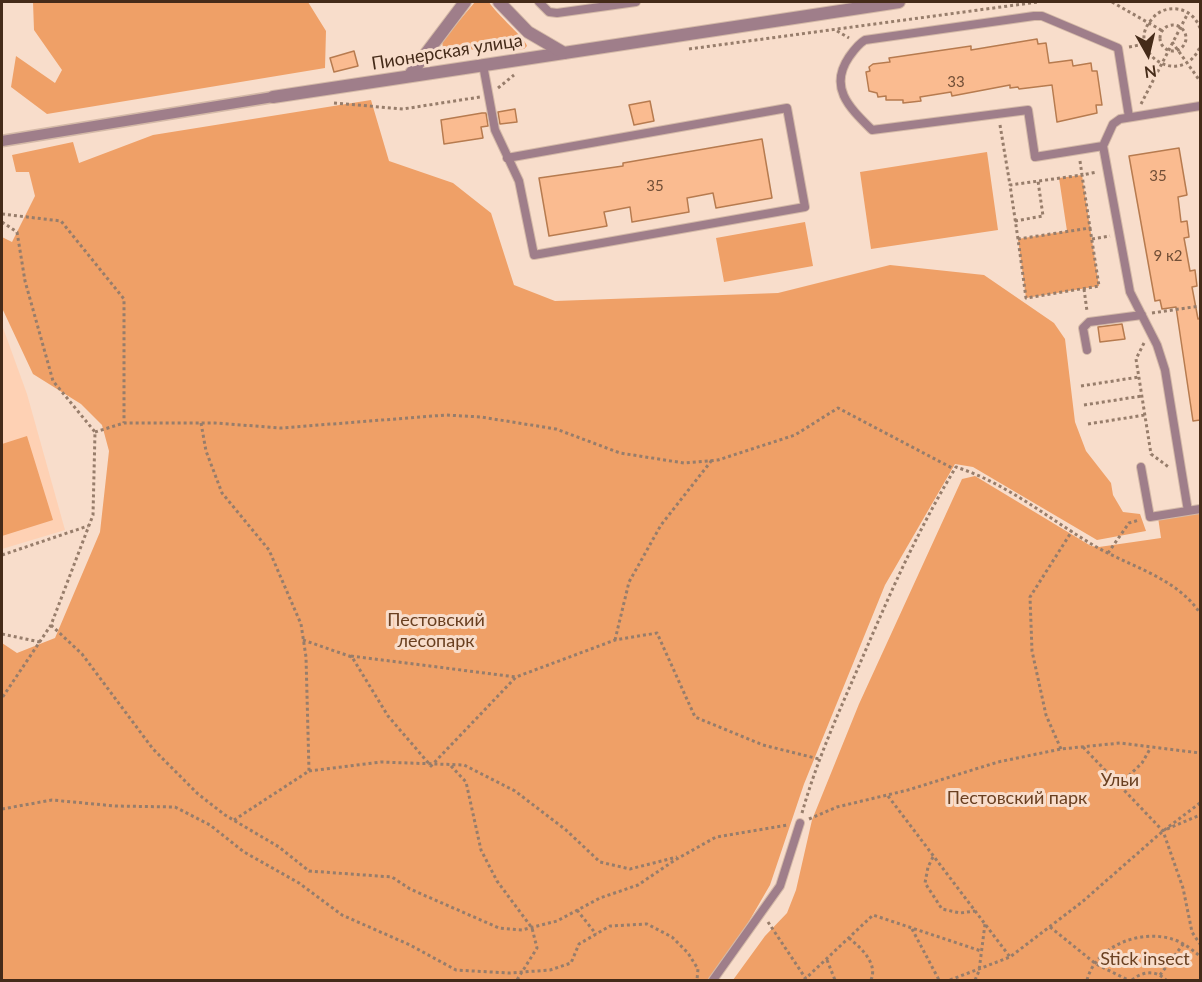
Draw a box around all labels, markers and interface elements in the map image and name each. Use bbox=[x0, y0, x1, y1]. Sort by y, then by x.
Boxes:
north arrow bbox=[1118, 24, 1178, 84]
street label: Пионерская улица bbox=[370, 29, 524, 75]
text: N bbox=[1143, 62, 1158, 83]
house number: 33 bbox=[947, 73, 965, 91]
house number: 35 bbox=[1149, 167, 1167, 185]
house number: 35 bbox=[646, 177, 664, 195]
house number: 9 к2 bbox=[1153, 247, 1183, 265]
park label: Пестовский лесопарк bbox=[387, 609, 485, 652]
park label: Ульи bbox=[1101, 769, 1139, 791]
park label: Пестовский парк bbox=[947, 787, 1087, 809]
park label: Stick insect bbox=[1100, 948, 1190, 970]

